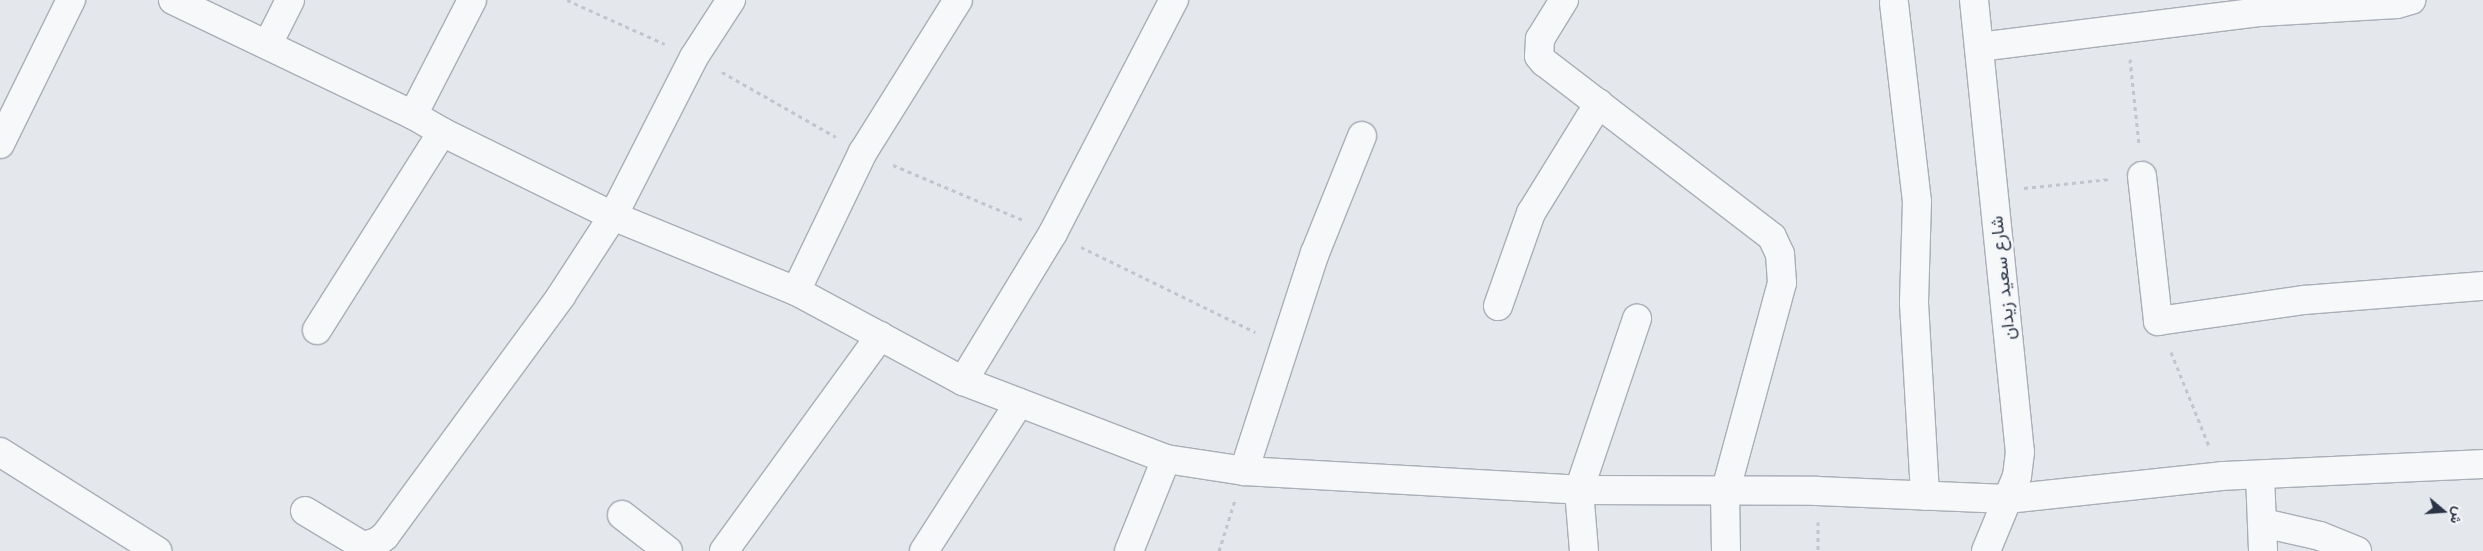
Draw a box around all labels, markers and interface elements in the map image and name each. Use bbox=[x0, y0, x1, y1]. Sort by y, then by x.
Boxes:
street label: شارع سعيد زيدان bbox=[1986, 215, 2020, 341]
north arrow bbox=[2418, 486, 2468, 536]
text: ش bbox=[2447, 505, 2468, 526]

